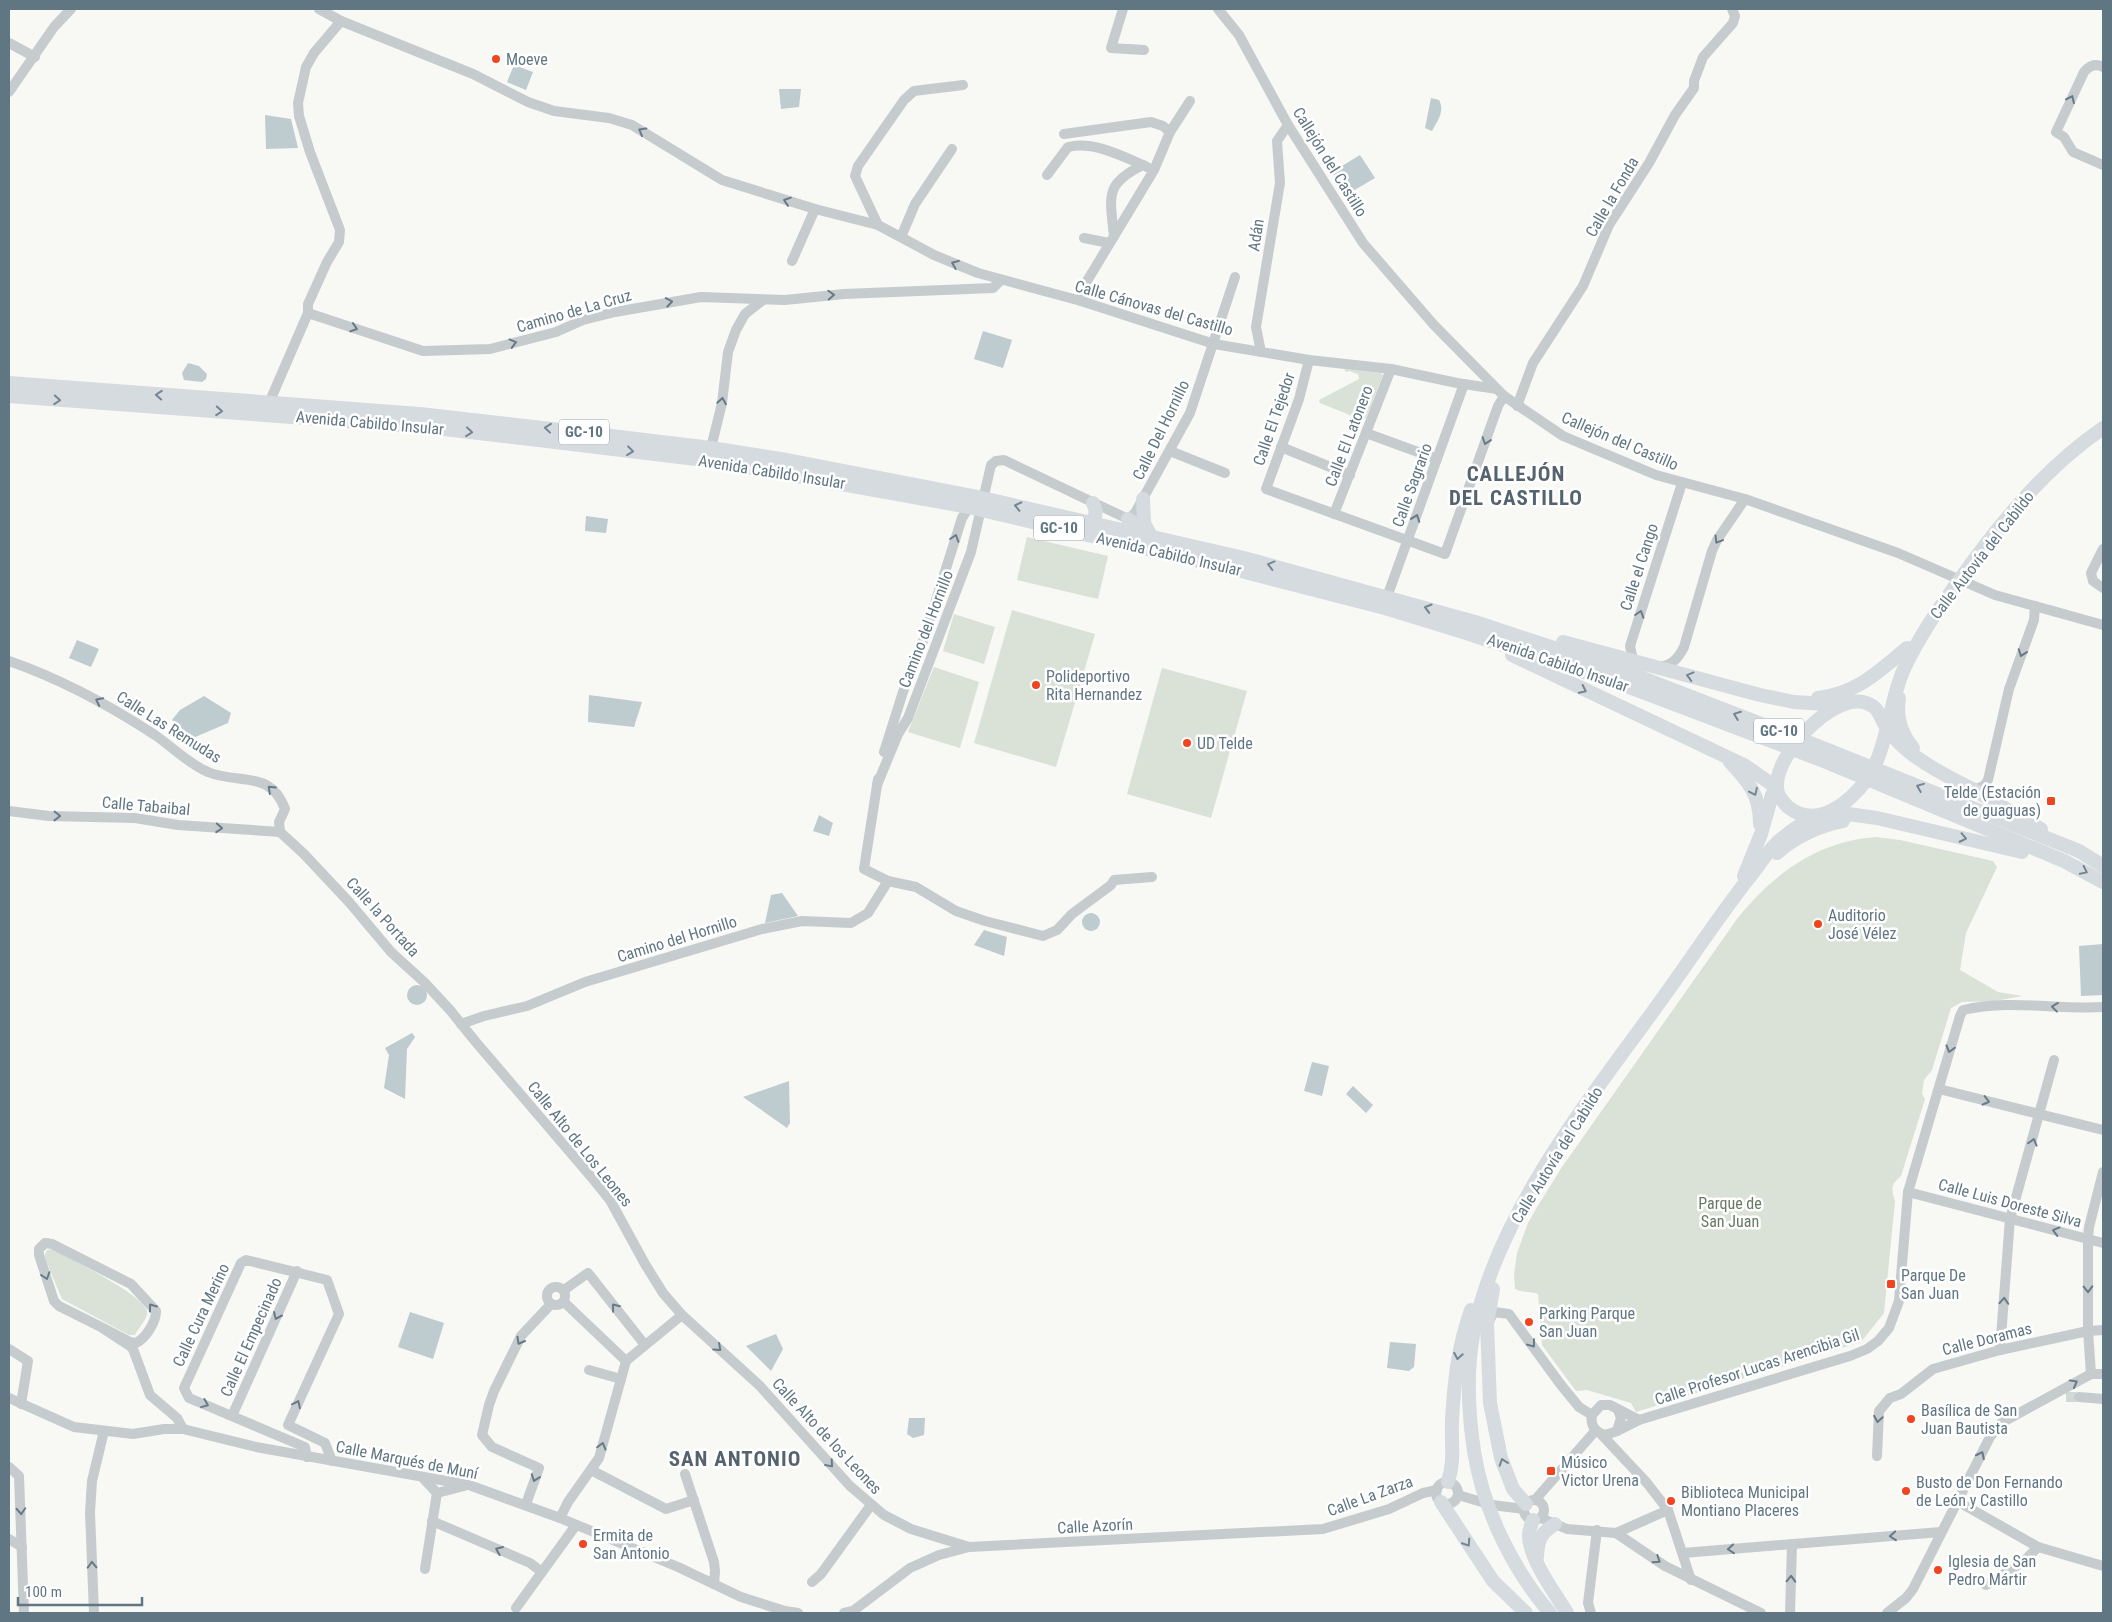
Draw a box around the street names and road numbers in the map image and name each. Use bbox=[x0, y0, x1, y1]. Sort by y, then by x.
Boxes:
street label: Callejón del Castillo bbox=[1289, 104, 1371, 220]
street label: Calle la Fonda bbox=[1581, 154, 1643, 240]
street label: Adán bbox=[1244, 217, 1268, 253]
street label: Calle Cánovas del Castillo bbox=[1073, 276, 1235, 340]
street label: Camino de La Cruz bbox=[514, 286, 634, 336]
street label: Calle El Tejedor bbox=[1249, 370, 1299, 468]
street label: Calle Del Hornillo bbox=[1129, 377, 1193, 483]
street label: Calle El Latonero bbox=[1321, 383, 1377, 489]
street label: Avenida Cabildo Insular bbox=[295, 407, 445, 439]
street label: Callejón del Castillo bbox=[1559, 408, 1681, 474]
road number: GC-10 bbox=[559, 420, 609, 444]
street label: Calle Sagrario bbox=[1388, 440, 1436, 530]
street label: Avenida Cabildo Insular bbox=[697, 451, 847, 493]
street label: Calle Autovía del Cabildo bbox=[1926, 487, 2038, 623]
road number: GC-10 bbox=[1034, 516, 1084, 540]
street label: Calle el Cango bbox=[1616, 521, 1662, 613]
street label: Avenida Cabildo Insular bbox=[1095, 528, 1244, 580]
street label: Camino del Hornillo bbox=[895, 568, 957, 690]
street label: Avenida Cabildo Insular bbox=[1485, 630, 1631, 696]
street label: Calle Las Remudas bbox=[113, 687, 225, 767]
road number: GC-10 bbox=[1754, 718, 1804, 744]
street label: Calle Tabaibal bbox=[101, 793, 191, 819]
street label: Calle la Portada bbox=[342, 873, 424, 961]
street label: Camino del Hornillo bbox=[615, 912, 739, 966]
street label: Calle Alto de Los Leones bbox=[524, 1077, 636, 1211]
street label: Calle Autovía del Cabildo bbox=[1507, 1083, 1607, 1227]
street label: Calle Luis Doreste Silva bbox=[1936, 1175, 2084, 1231]
street label: Calle Cura Merino bbox=[169, 1260, 233, 1370]
street label: Calle El Empecinado bbox=[216, 1274, 286, 1400]
street label: Calle Doramas bbox=[1940, 1319, 2034, 1359]
street label: Calle Profesor Lucas Arencibia Gil bbox=[1652, 1325, 1862, 1409]
street label: Calle Alto de los Leones bbox=[768, 1374, 886, 1498]
street label: Calle Marqués de Muní bbox=[334, 1437, 481, 1483]
street label: Calle La Zarza bbox=[1325, 1472, 1415, 1520]
street label: Calle Azorín bbox=[1057, 1515, 1133, 1537]

